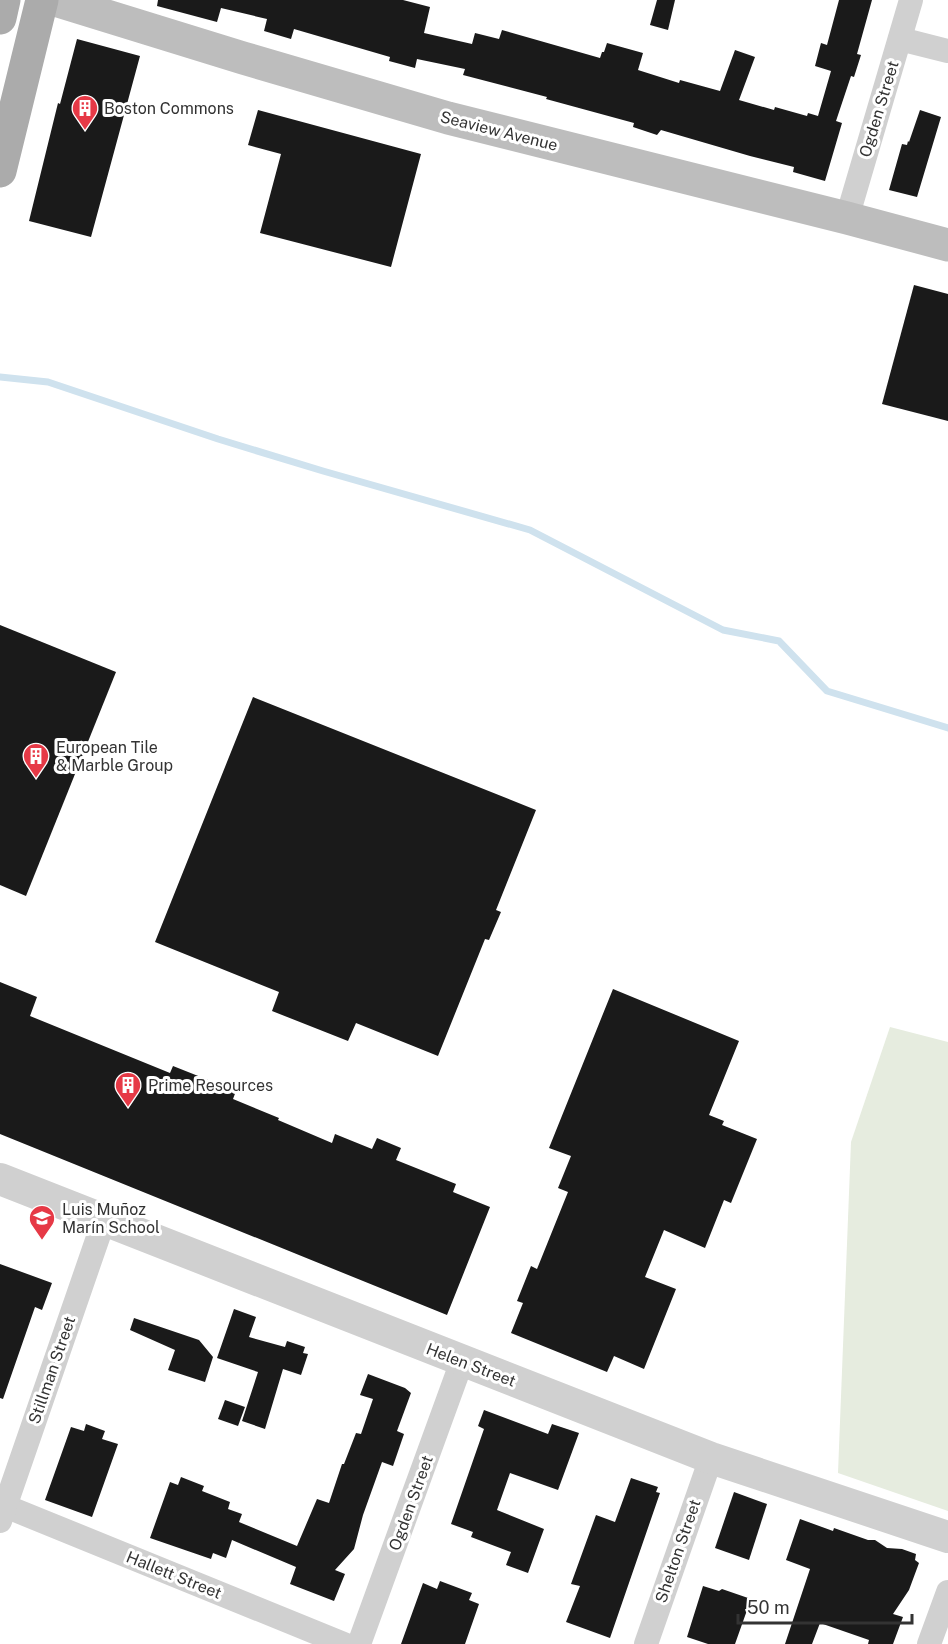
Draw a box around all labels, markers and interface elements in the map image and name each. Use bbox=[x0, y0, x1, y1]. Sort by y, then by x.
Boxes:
street label: Ogden Street bbox=[855, 59, 903, 159]
building icon: Boston Commons bbox=[70, 93, 100, 131]
place label: Boston Commons bbox=[104, 99, 234, 118]
street label: Seaview Avenue bbox=[438, 107, 560, 155]
place label: European Tile & Marble Group bbox=[56, 738, 173, 775]
building icon: European Tile & Marble Group bbox=[21, 741, 51, 779]
building icon: Prime Resources bbox=[113, 1070, 143, 1108]
place label: Prime Resources bbox=[148, 1076, 273, 1095]
place label: Luis Muñoz Marín School bbox=[62, 1200, 160, 1237]
school or university icon: Luis Muñoz Marín School bbox=[27, 1203, 57, 1241]
street label: Stillman Street bbox=[25, 1314, 79, 1426]
street label: Helen Street bbox=[423, 1339, 519, 1391]
street label: Ogden Street bbox=[385, 1453, 437, 1553]
street label: Shelton Street bbox=[651, 1497, 705, 1605]
street label: Hallett Street bbox=[124, 1547, 224, 1603]
scale bar bbox=[738, 1587, 912, 1625]
text: 50 m bbox=[747, 1597, 790, 1618]

